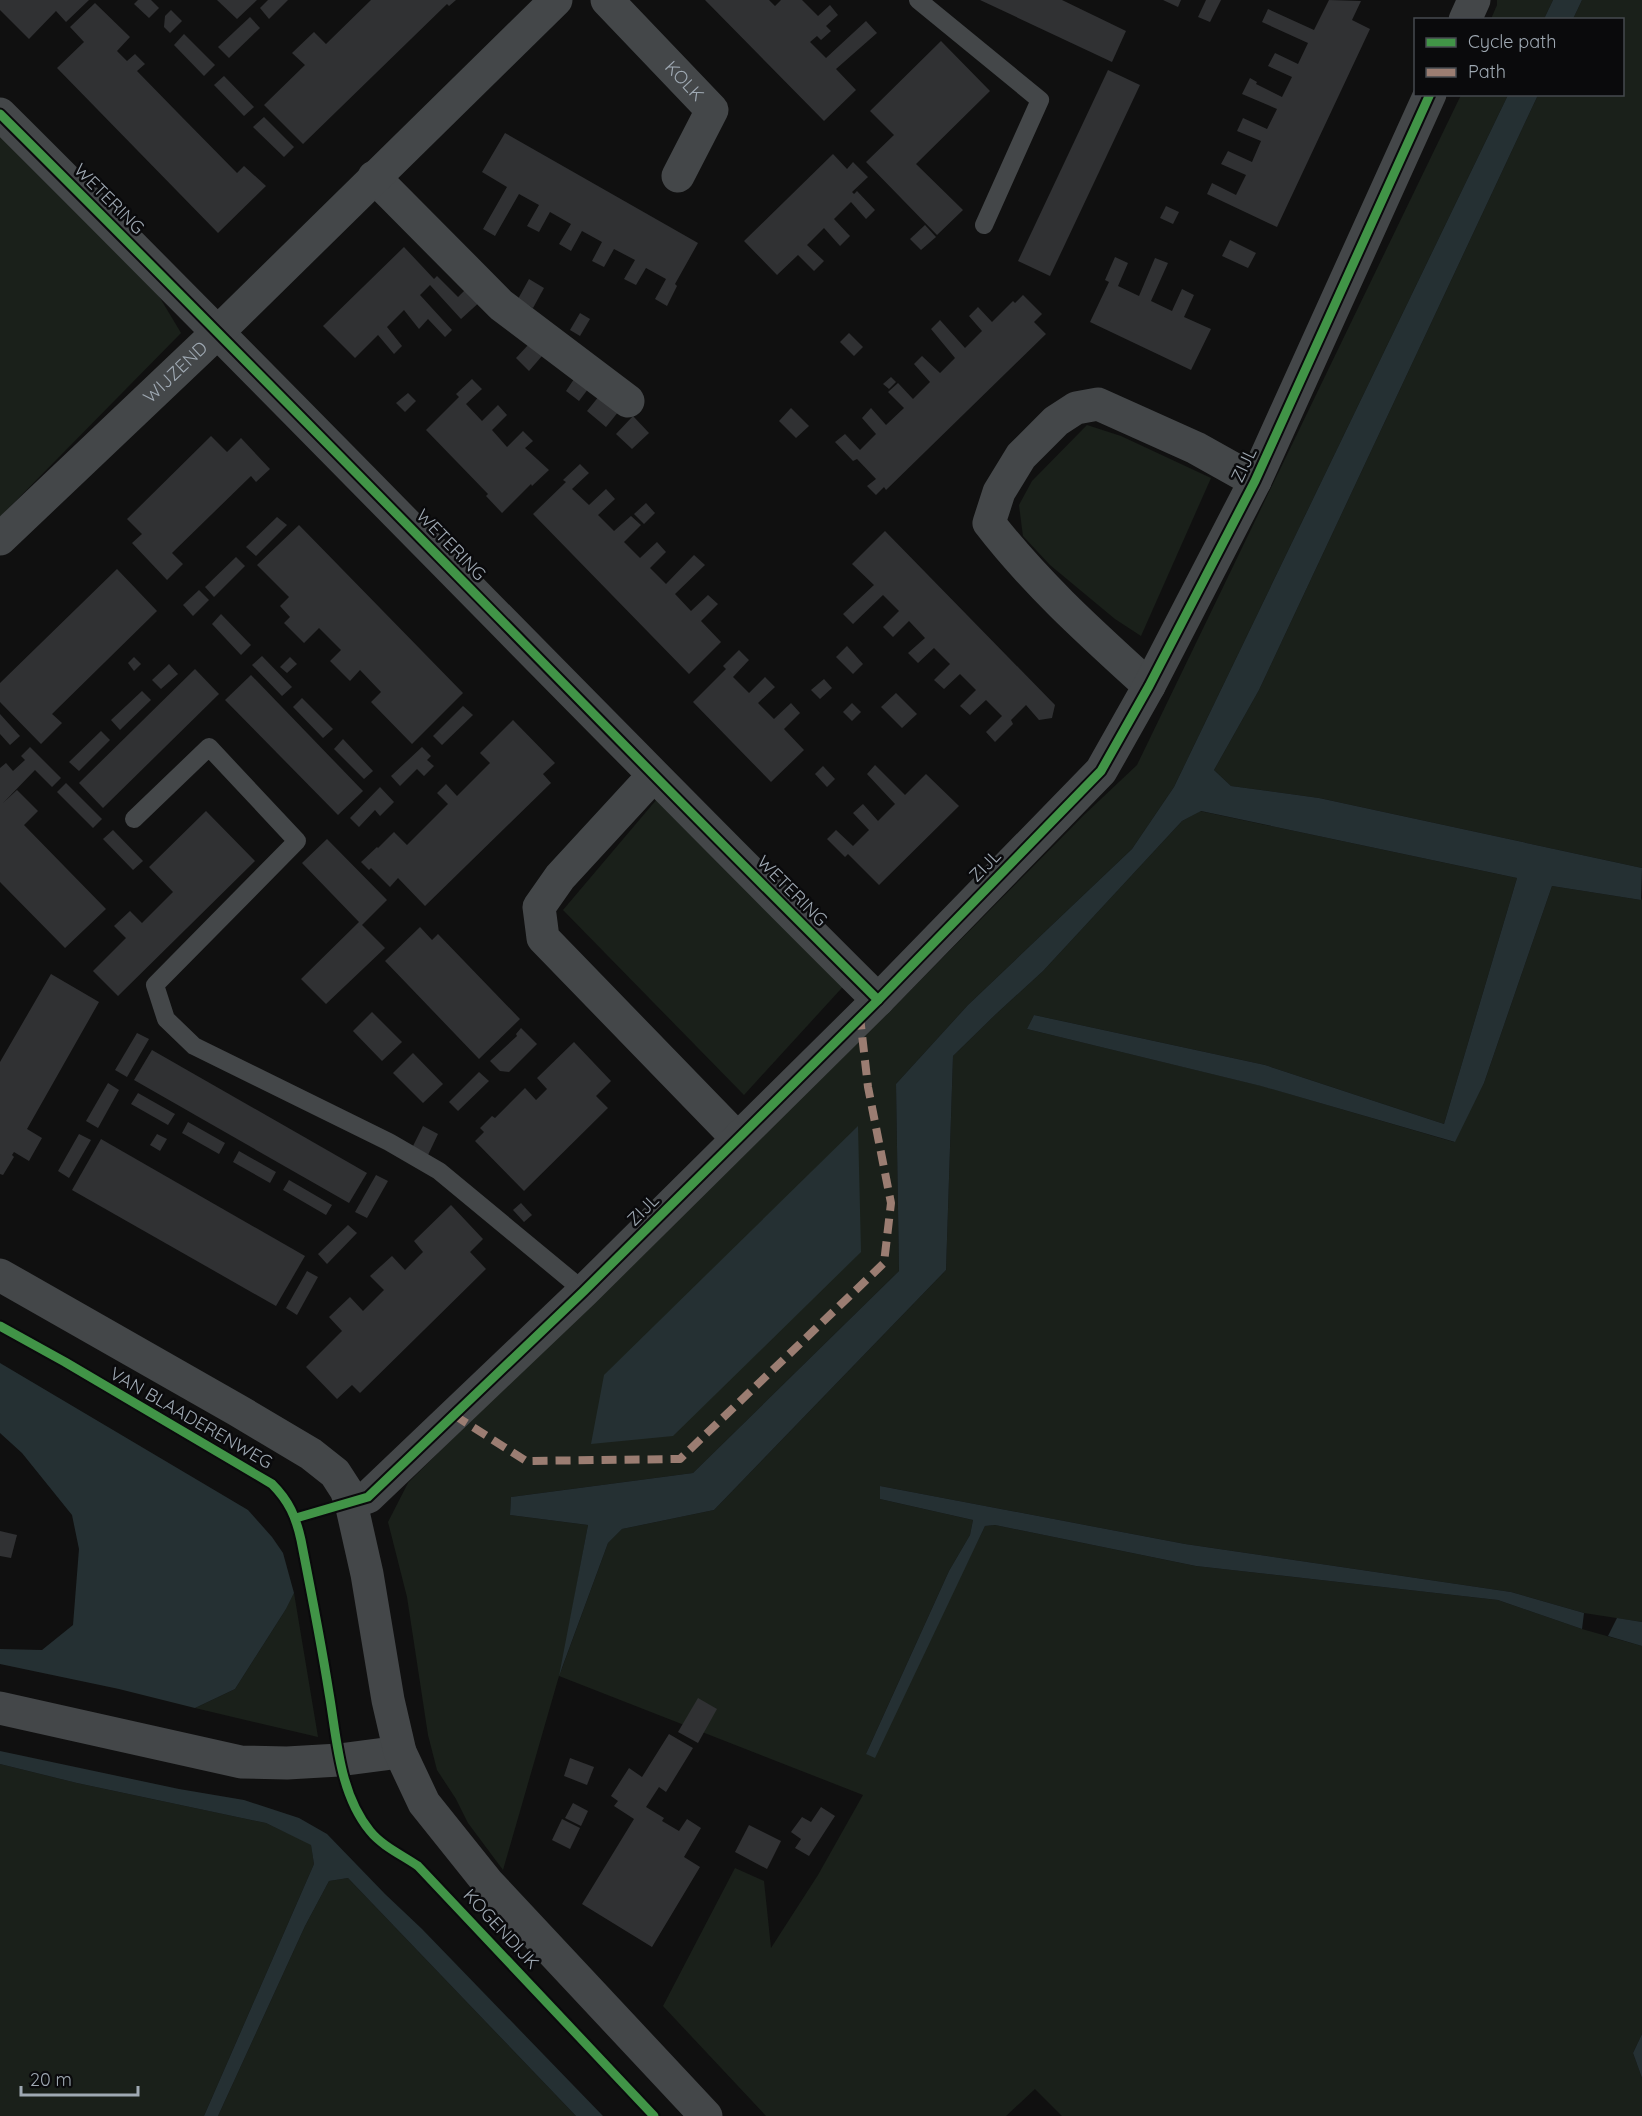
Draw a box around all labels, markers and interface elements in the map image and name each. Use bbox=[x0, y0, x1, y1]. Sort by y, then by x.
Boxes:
legend bbox=[1414, 18, 1624, 96]
text: Cycle path bbox=[1468, 30, 1556, 53]
street label: KOLK bbox=[660, 56, 709, 106]
text: Path bbox=[1468, 60, 1506, 83]
street label: WETERING bbox=[69, 158, 150, 239]
street label: WIJZEND bbox=[138, 336, 212, 408]
street label: ZIJL bbox=[1226, 443, 1262, 486]
street label: WETERING bbox=[412, 504, 491, 585]
street label: ZIJL bbox=[964, 844, 1006, 887]
street label: WETERING bbox=[752, 850, 833, 931]
street label: ZIJL bbox=[622, 1189, 664, 1230]
street label: VAN BLAADERENWEG bbox=[106, 1362, 277, 1474]
street label: KOGENDIJK bbox=[458, 1884, 544, 1973]
scale bar bbox=[21, 2059, 138, 2097]
text: 20 m bbox=[30, 2068, 72, 2091]

